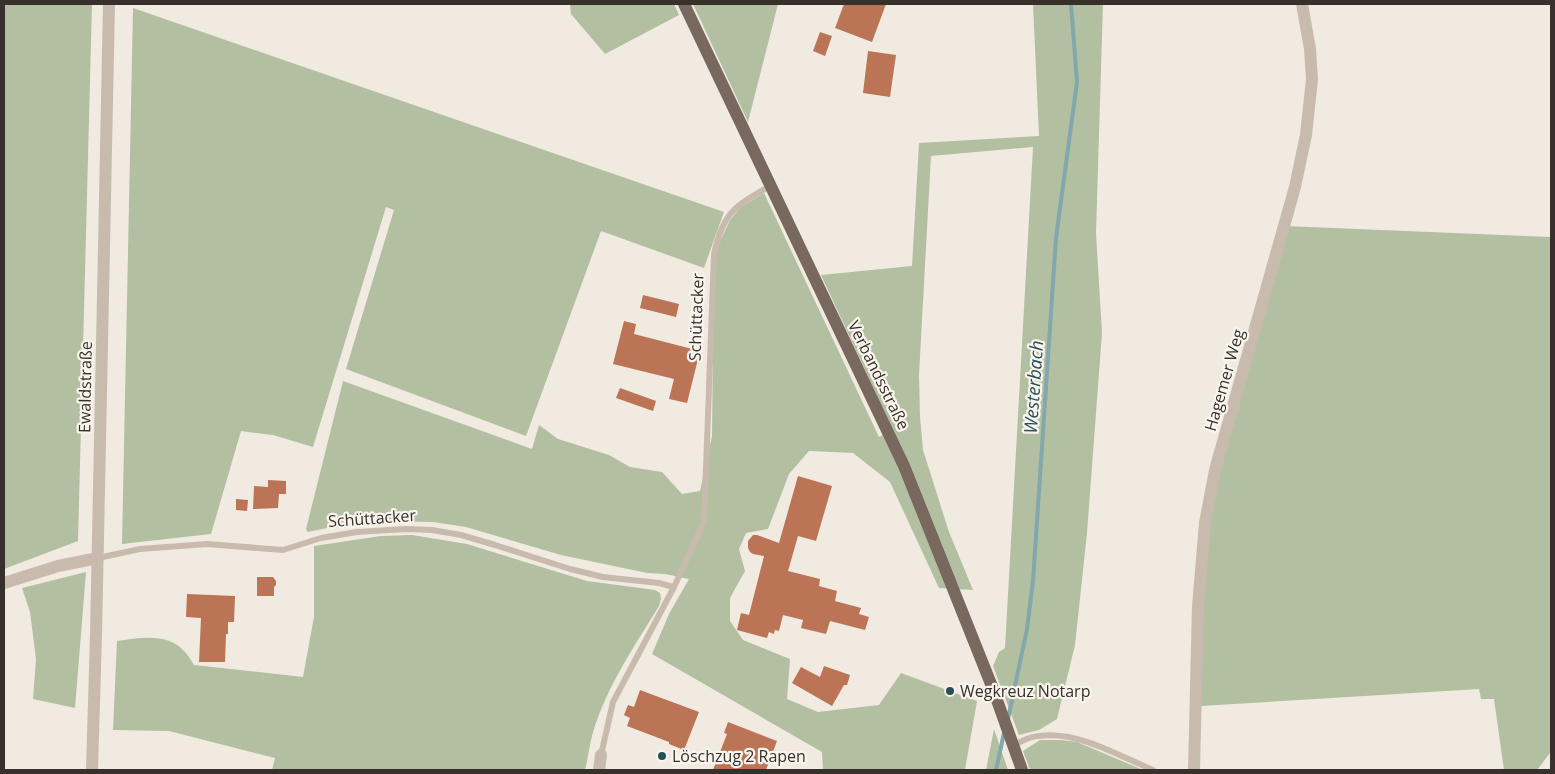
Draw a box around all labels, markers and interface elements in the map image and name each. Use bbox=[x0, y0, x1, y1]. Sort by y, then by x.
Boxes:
street label: Schüttacker bbox=[683, 272, 709, 361]
street label: Verbandsstraße bbox=[843, 317, 915, 433]
street label: Hagemer Weg bbox=[1199, 326, 1249, 434]
water label: Westerbach bbox=[1018, 340, 1048, 434]
street label: Ewaldstraße bbox=[73, 341, 97, 433]
street label: Schüttacker bbox=[327, 504, 417, 532]
place label: Wegkreuz Notarp bbox=[960, 680, 1090, 702]
marker: Wegkreuz Notarp bbox=[944, 685, 956, 697]
place label: Löschzug 2 Rapen bbox=[672, 745, 806, 767]
marker: Löschzug 2 Rapen bbox=[656, 750, 668, 762]

